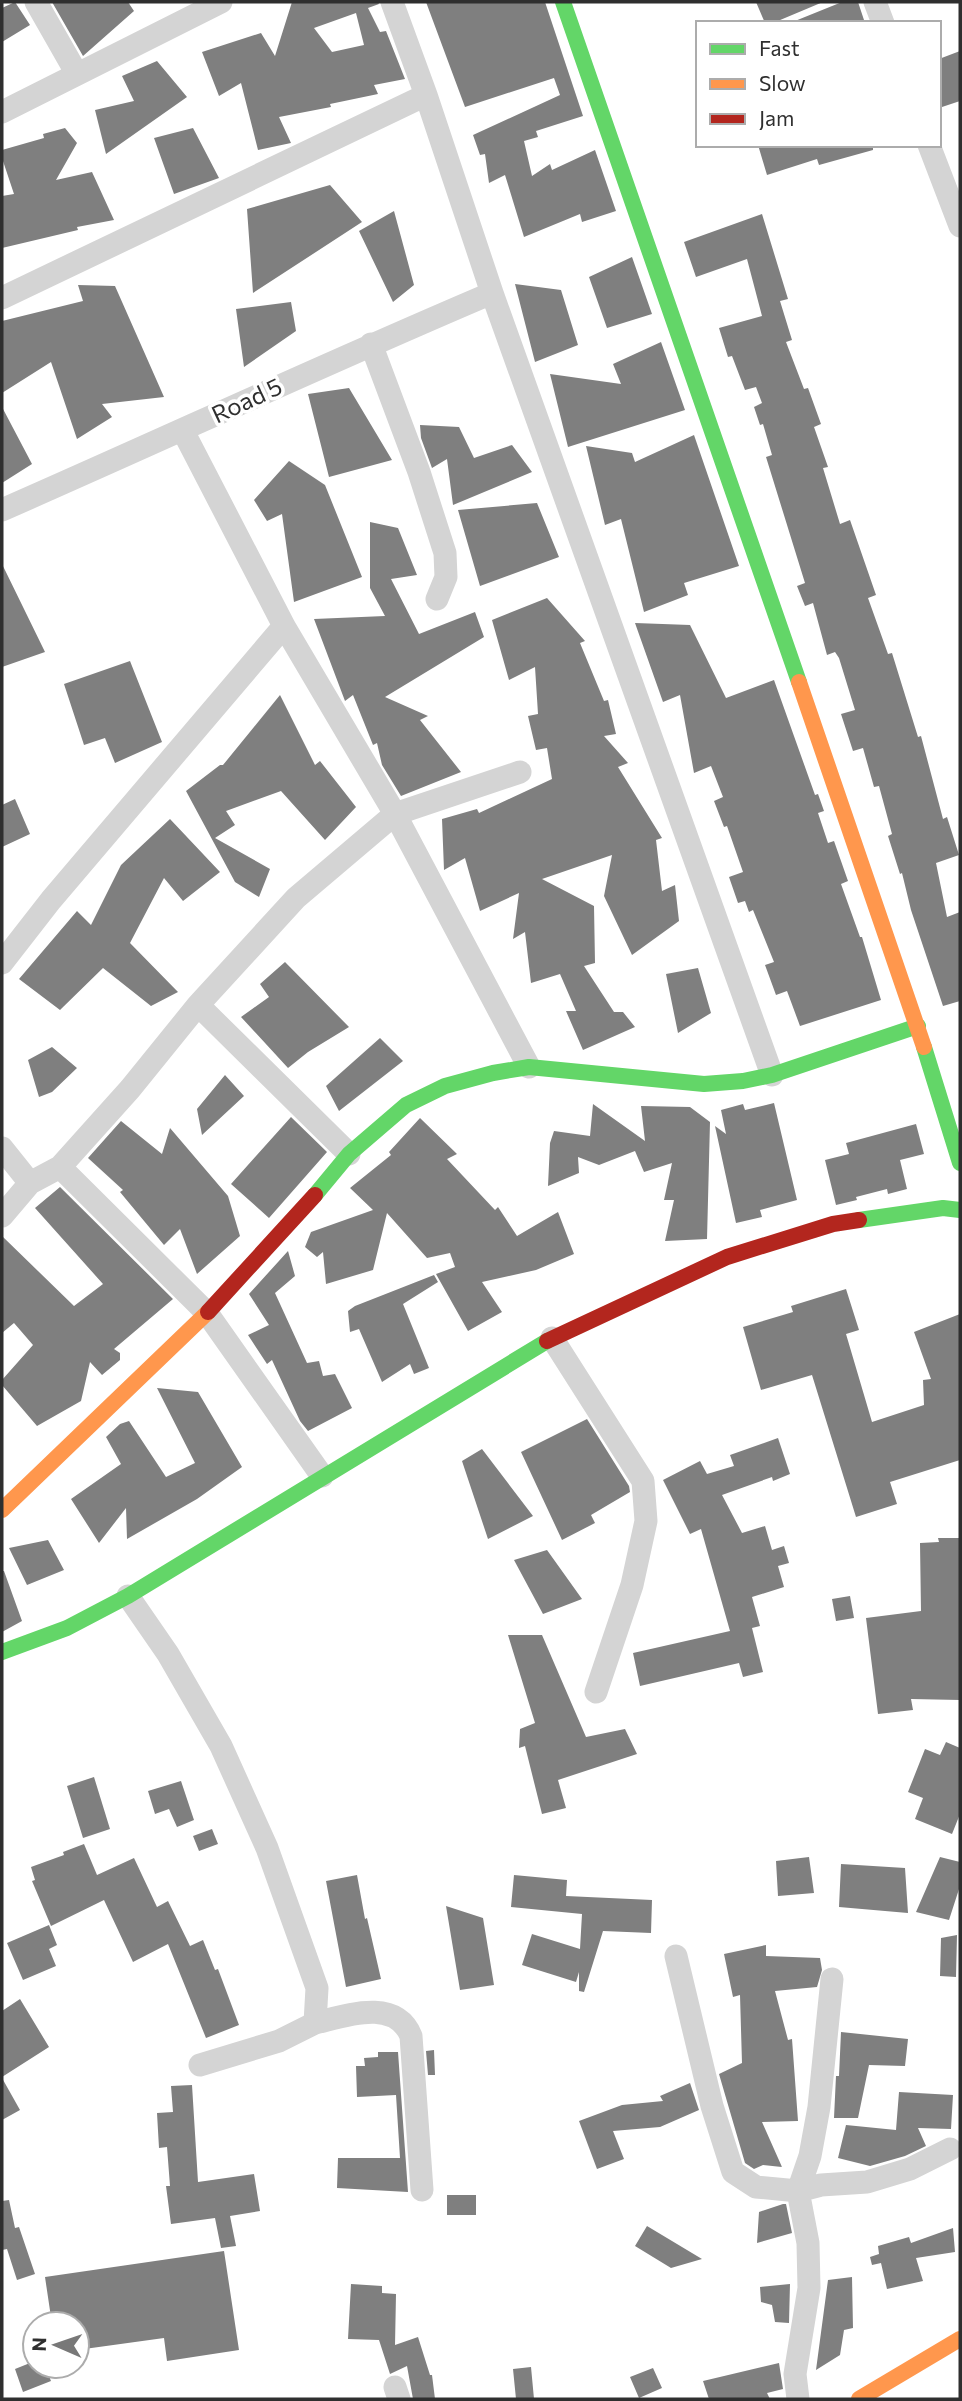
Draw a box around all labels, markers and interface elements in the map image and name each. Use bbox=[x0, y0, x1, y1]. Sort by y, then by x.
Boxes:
legend bbox=[696, 21, 941, 147]
text: Fast bbox=[759, 35, 800, 60]
text: Slow bbox=[759, 70, 806, 95]
text: Jam bbox=[759, 105, 794, 130]
street label: Road 5 bbox=[207, 371, 286, 429]
north arrow bbox=[21, 2310, 91, 2380]
text: N bbox=[27, 2337, 50, 2352]

